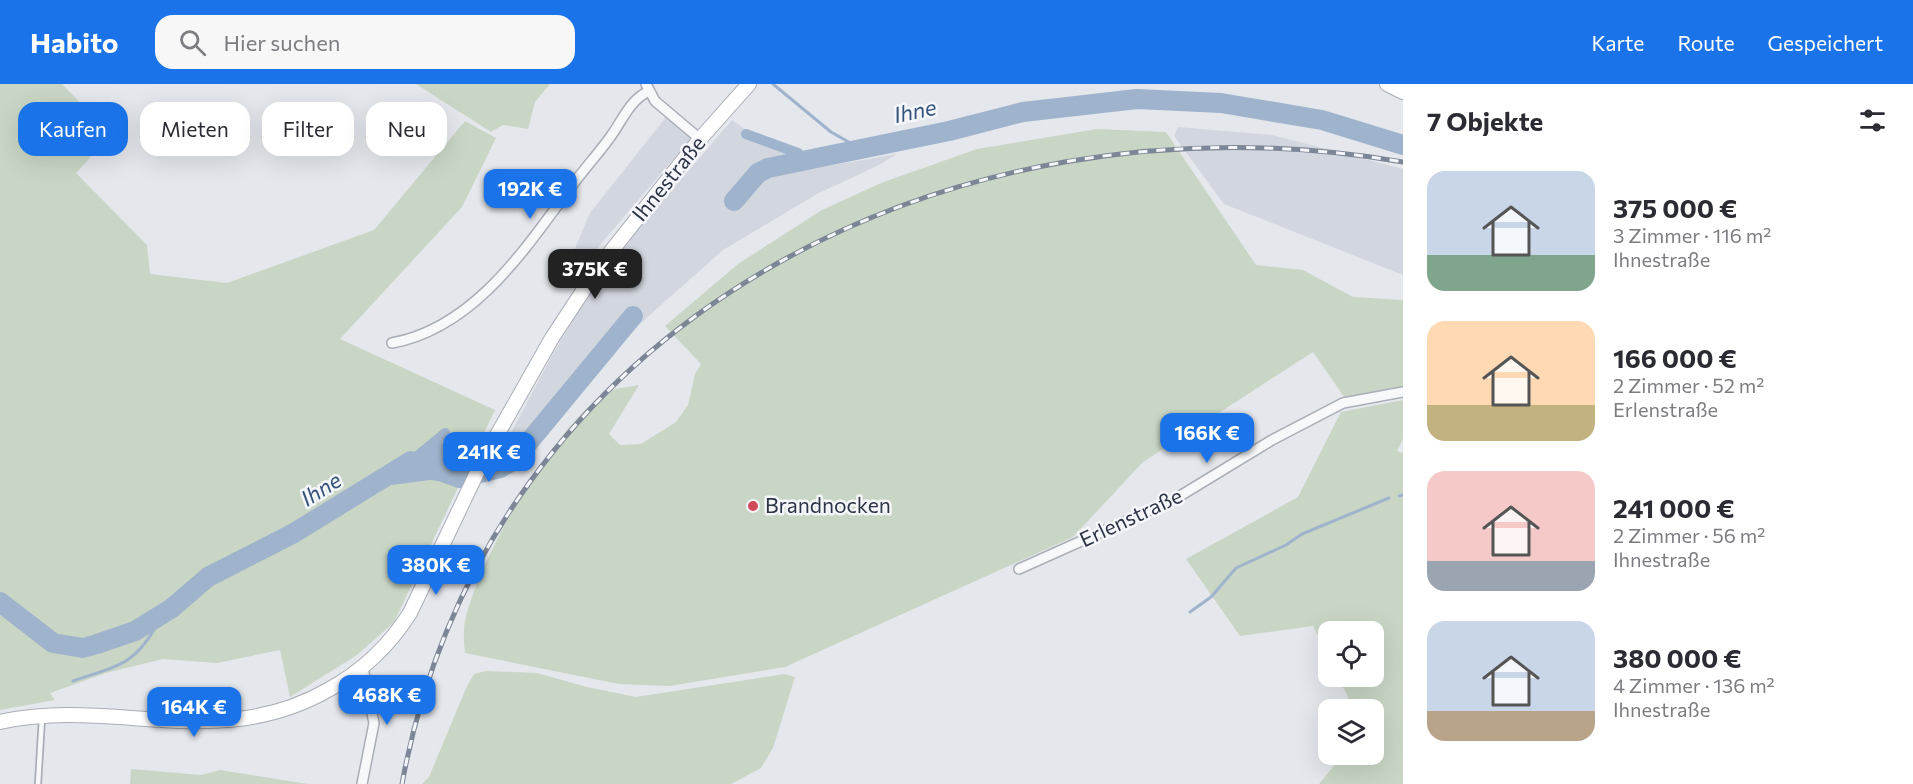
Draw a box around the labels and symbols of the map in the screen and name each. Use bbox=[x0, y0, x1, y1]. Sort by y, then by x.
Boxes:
water label: Ihne bbox=[891, 93, 939, 128]
street label: Ihnestraße bbox=[626, 131, 710, 226]
pin: 192K € bbox=[481, 169, 579, 220]
pin: 375K € bbox=[546, 249, 644, 300]
pin: 166K € bbox=[1158, 413, 1256, 464]
pin: 241K € bbox=[440, 432, 538, 483]
water label: Ihne bbox=[295, 466, 346, 511]
street label: Erlenstraße bbox=[1075, 482, 1186, 551]
place label: Brandnocken bbox=[765, 492, 891, 517]
marker: Brandnocken bbox=[746, 499, 760, 513]
pin: 380K € bbox=[387, 545, 485, 596]
pin: 468K € bbox=[338, 675, 436, 726]
pin: 164K € bbox=[145, 687, 243, 738]

